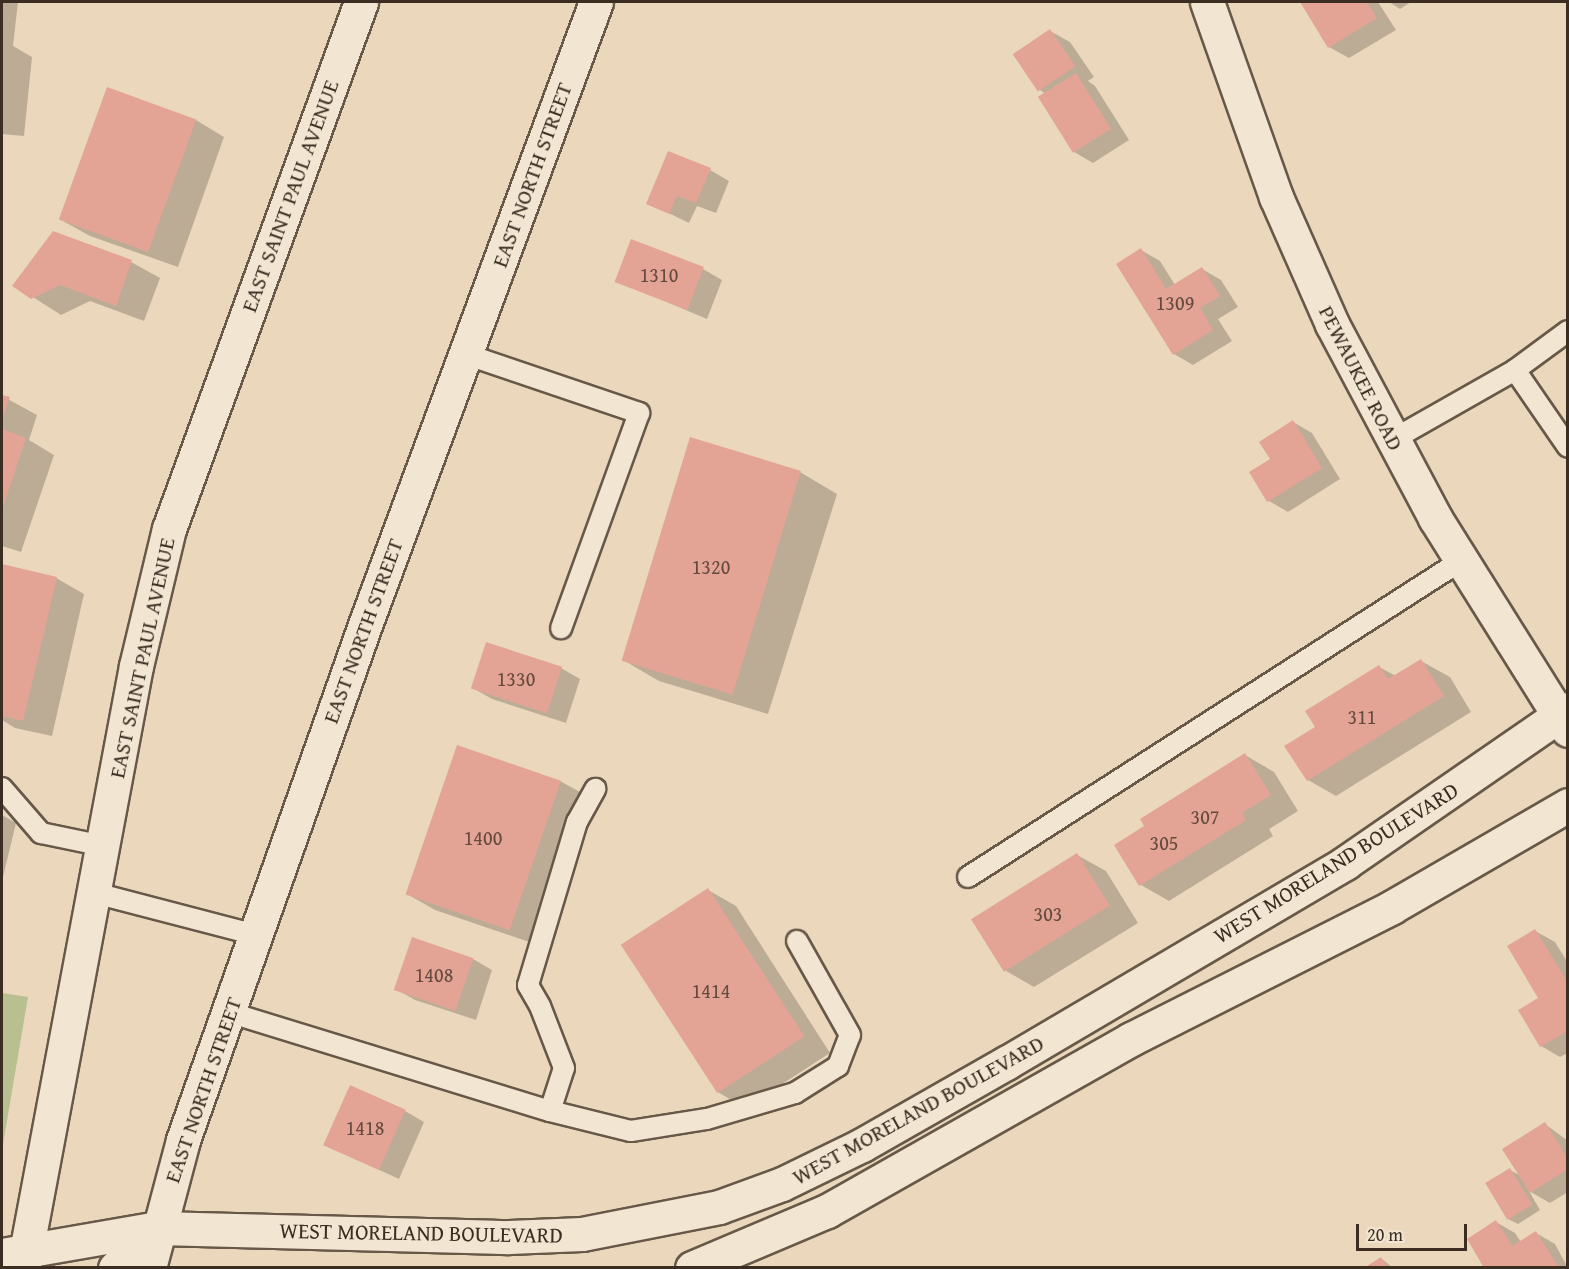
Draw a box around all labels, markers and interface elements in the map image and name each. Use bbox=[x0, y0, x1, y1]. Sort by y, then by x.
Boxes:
street label: EAST SAINT PAUL AVENUE bbox=[236, 76, 344, 316]
street label: EAST NORTH STREET bbox=[486, 79, 578, 271]
house number: 1310 bbox=[640, 262, 678, 286]
house number: 1309 bbox=[1156, 290, 1194, 314]
street label: PEWAUKEE ROAD bbox=[1313, 301, 1409, 455]
street label: EAST SAINT PAUL AVENUE bbox=[104, 535, 180, 781]
street label: EAST NORTH STREET bbox=[317, 535, 409, 727]
house number: 1320 bbox=[692, 554, 730, 578]
house number: 1330 bbox=[497, 666, 535, 690]
house number: 311 bbox=[1348, 704, 1376, 728]
street label: WEST MORELAND BOULEVARD bbox=[1209, 777, 1463, 949]
house number: 307 bbox=[1191, 804, 1219, 828]
house number: 1400 bbox=[464, 825, 502, 849]
house number: 305 bbox=[1150, 830, 1178, 854]
house number: 303 bbox=[1034, 901, 1062, 925]
house number: 1408 bbox=[415, 962, 453, 986]
house number: 1414 bbox=[692, 978, 730, 1002]
street label: EAST NORTH STREET bbox=[159, 994, 247, 1186]
street label: WEST MORELAND BOULEVARD bbox=[788, 1030, 1048, 1190]
house number: 1418 bbox=[346, 1115, 384, 1139]
scale bar bbox=[1359, 1212, 1470, 1250]
street label: WEST MORELAND BOULEVARD bbox=[279, 1217, 563, 1249]
text: 20 m bbox=[1367, 1221, 1403, 1248]

